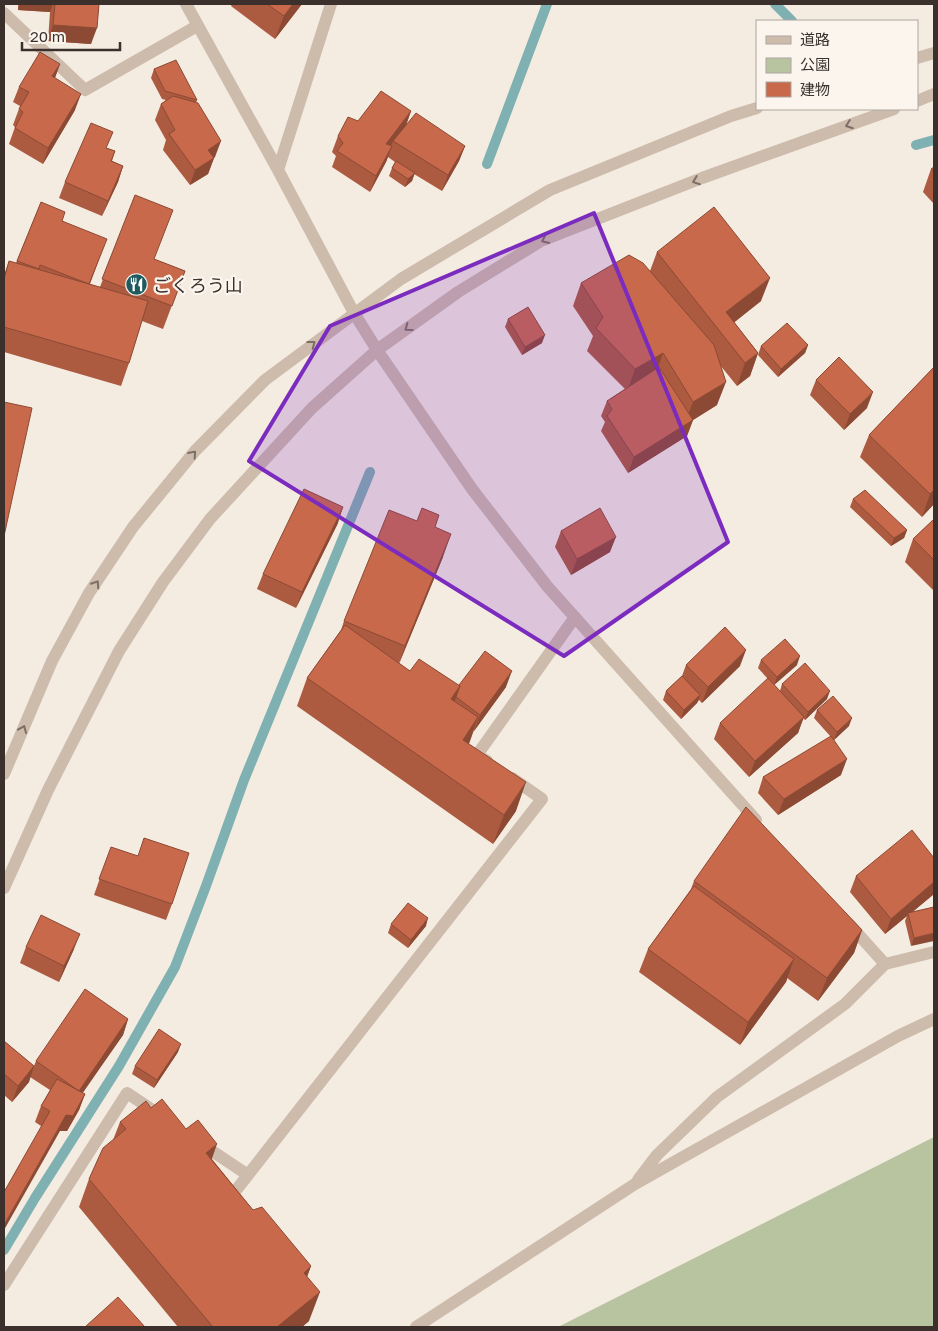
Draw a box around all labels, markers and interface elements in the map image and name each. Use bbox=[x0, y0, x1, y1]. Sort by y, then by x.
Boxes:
scale bar bbox=[22, 20, 120, 52]
legend bbox=[756, 20, 918, 110]
text: 20 m bbox=[30, 27, 65, 45]
text: 道路 bbox=[800, 30, 830, 48]
text: 公園 bbox=[800, 55, 830, 73]
text: 建物 bbox=[800, 80, 830, 98]
one-way arrow bbox=[845, 119, 853, 129]
one-way arrow bbox=[692, 174, 701, 185]
one-way arrow bbox=[541, 234, 550, 244]
restaurant icon: ごくろう山 bbox=[125, 273, 149, 297]
place label: ごくろう山 bbox=[153, 274, 243, 296]
one-way arrow bbox=[404, 322, 414, 331]
one-way arrow bbox=[306, 342, 315, 350]
one-way arrow bbox=[187, 451, 196, 460]
one-way arrow bbox=[89, 580, 99, 589]
one-way arrow bbox=[17, 725, 28, 734]

